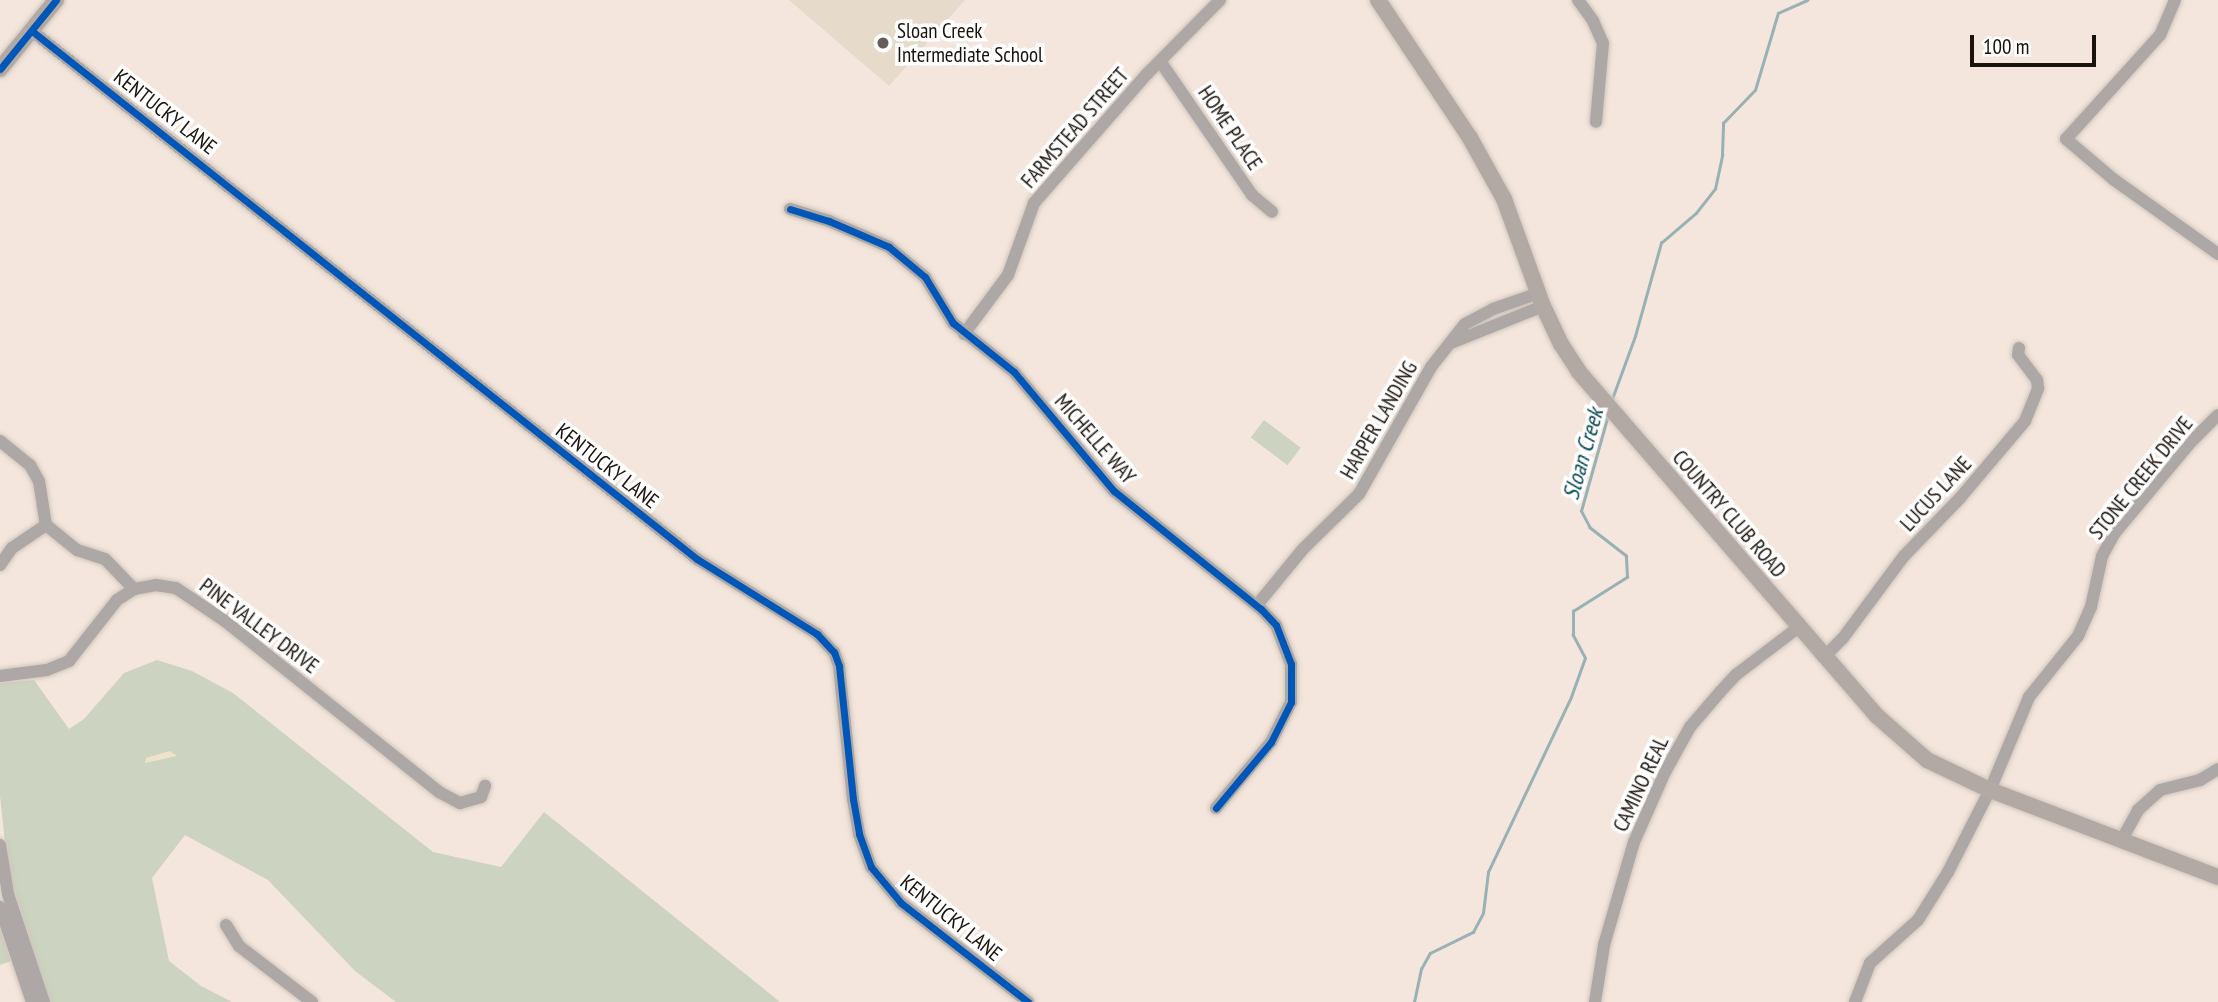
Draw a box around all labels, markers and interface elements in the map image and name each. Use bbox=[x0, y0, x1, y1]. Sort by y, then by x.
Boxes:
place label: Sloan Creek Intermediate School bbox=[897, 18, 1043, 68]
scale bar bbox=[1973, 21, 2099, 65]
text: 100 m bbox=[1983, 33, 2029, 60]
marker: Sloan Creek Intermediate School bbox=[875, 35, 891, 51]
street label: FARMSTEAD STREET bbox=[1016, 63, 1134, 193]
street label: KENTUCKY LANE bbox=[109, 64, 221, 160]
street label: HOME PLACE bbox=[1193, 81, 1267, 175]
street label: HARPER LANDING bbox=[1335, 357, 1423, 483]
street label: MICHELLE WAY bbox=[1049, 389, 1141, 489]
water label: Sloan Creek bbox=[1557, 405, 1609, 503]
street label: STONE CREEK DRIVE bbox=[2084, 411, 2198, 545]
street label: KENTUCKY LANE bbox=[551, 418, 663, 514]
street label: COUNTRY CLUB ROAD bbox=[1667, 445, 1791, 583]
street label: LUCUS LANE bbox=[1895, 451, 1977, 537]
street label: PINE VALLEY DRIVE bbox=[194, 573, 324, 679]
street label: CAMINO REAL bbox=[1608, 732, 1674, 836]
street label: KENTUCKY LANE bbox=[895, 869, 1007, 967]

